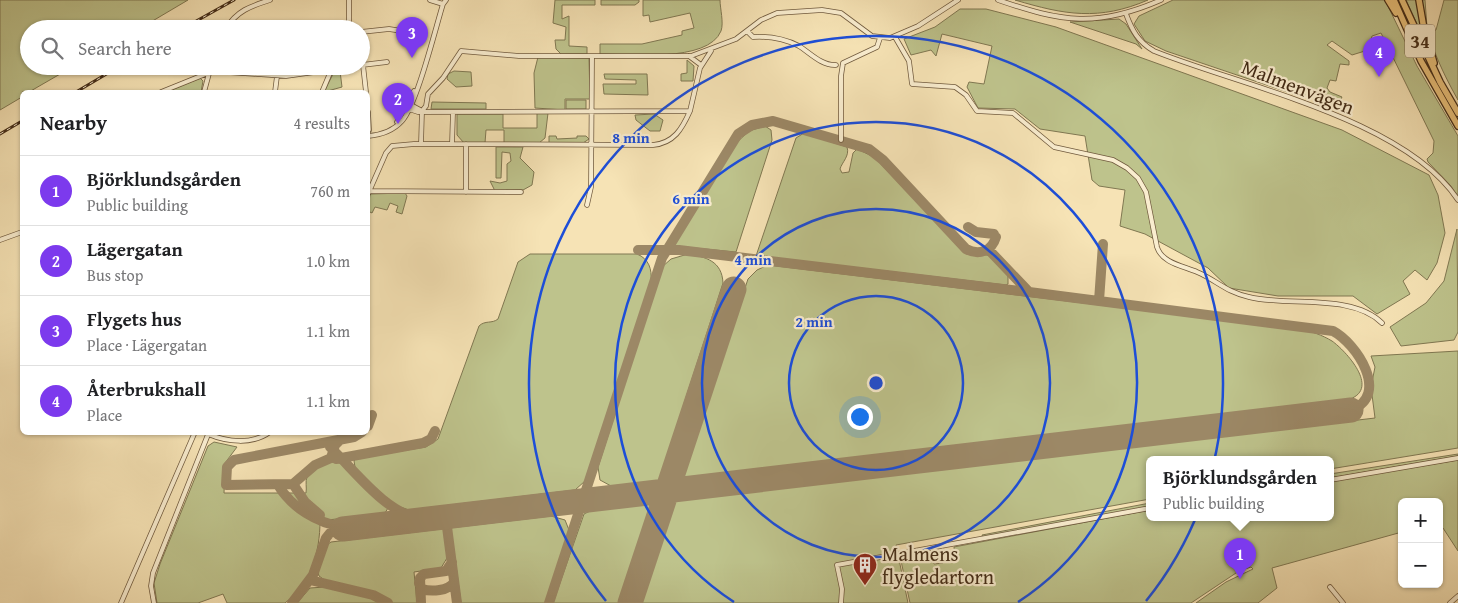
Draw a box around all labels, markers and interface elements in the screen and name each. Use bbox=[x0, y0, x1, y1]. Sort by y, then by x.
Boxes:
pin: 3 bbox=[396, 17, 428, 58]
search box bbox=[20, 20, 370, 75]
road number: 34 bbox=[1405, 24, 1435, 58]
icon: search bbox=[38, 34, 66, 62]
text: Search here bbox=[78, 34, 172, 62]
pin: 4 bbox=[1363, 36, 1395, 77]
street label: Malmenvägen bbox=[1238, 52, 1359, 121]
pin: 2 bbox=[382, 83, 414, 124]
text: Nearby bbox=[40, 107, 107, 138]
text: 4 results bbox=[293, 111, 350, 135]
text: 8 min bbox=[612, 127, 650, 148]
text: Björklundsgården bbox=[87, 165, 241, 193]
text: 1 bbox=[52, 179, 60, 203]
text: 760 m bbox=[310, 179, 350, 203]
text: 6 min bbox=[672, 188, 710, 209]
text: Public building bbox=[87, 193, 188, 217]
text: Lägergatan bbox=[87, 235, 183, 263]
text: 2 bbox=[52, 249, 60, 273]
text: 1.0 km bbox=[306, 249, 350, 273]
text: 4 min bbox=[734, 249, 772, 270]
text: Bus stop bbox=[87, 263, 143, 287]
text: Flygets hus bbox=[87, 305, 182, 333]
text: 2 min bbox=[795, 311, 833, 332]
text: 3 bbox=[52, 319, 60, 343]
text: 1.1 km bbox=[306, 319, 350, 343]
text: Place · Lägergatan bbox=[87, 333, 207, 357]
centre of rings bbox=[867, 374, 885, 392]
text: Återbrukshall bbox=[87, 375, 206, 403]
text: 4 bbox=[52, 389, 60, 413]
text: 1.1 km bbox=[306, 389, 350, 413]
text: Place bbox=[87, 403, 122, 427]
your location bbox=[847, 404, 873, 430]
popup bbox=[1146, 456, 1334, 521]
text: Björklundsgården bbox=[1163, 463, 1317, 491]
text: Public building bbox=[1163, 491, 1264, 515]
map controls bbox=[1398, 498, 1443, 588]
button: + bbox=[1398, 498, 1443, 543]
pin: 1 bbox=[1224, 538, 1256, 579]
place label: Malmens flygledartorn bbox=[882, 539, 994, 591]
button: − bbox=[1398, 543, 1443, 588]
building icon: Malmens flygledartorn bbox=[852, 552, 878, 586]

